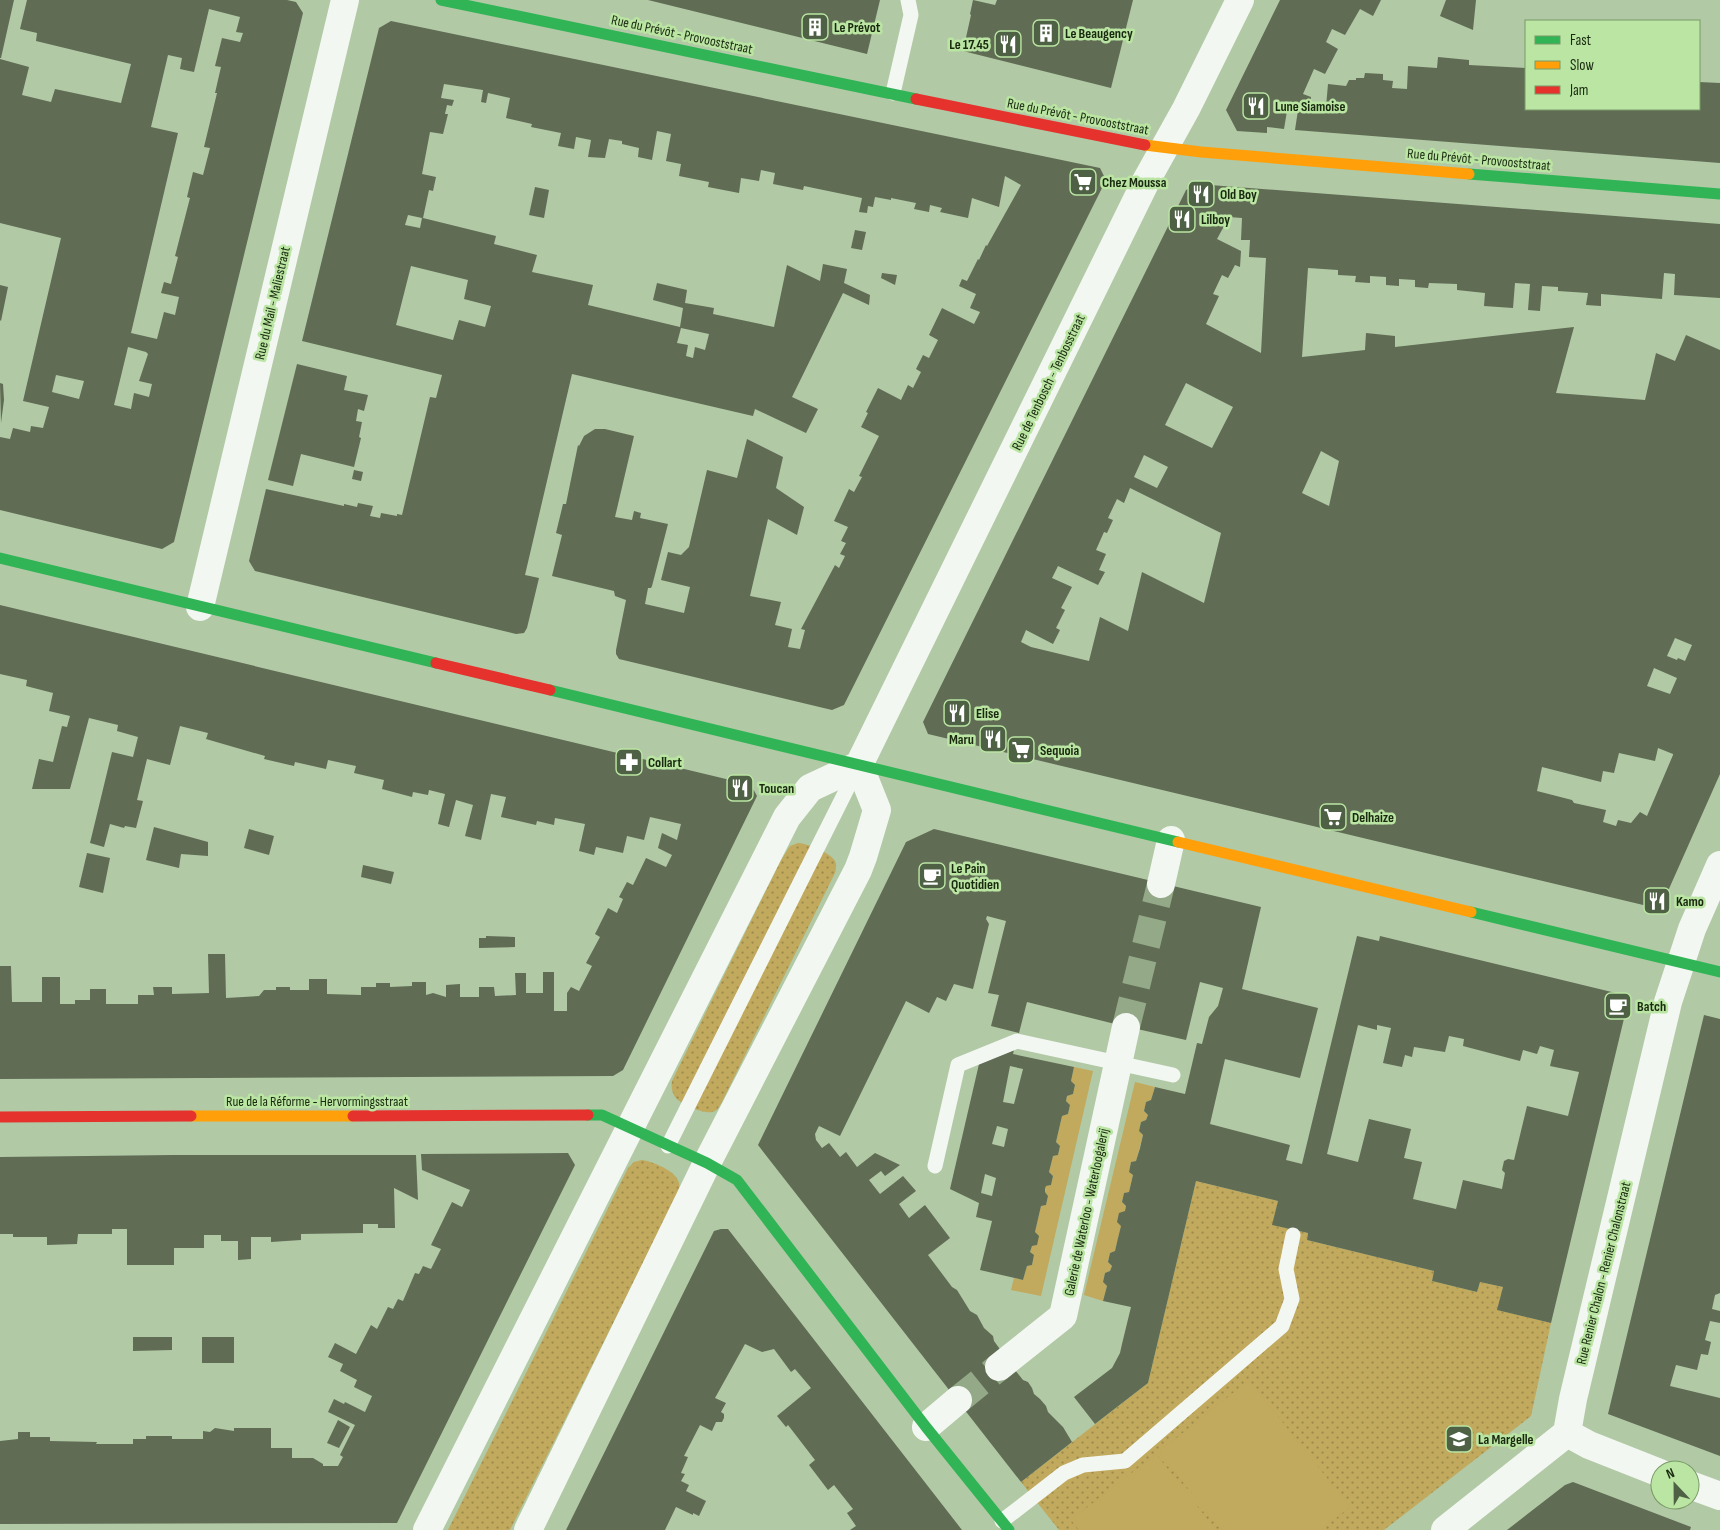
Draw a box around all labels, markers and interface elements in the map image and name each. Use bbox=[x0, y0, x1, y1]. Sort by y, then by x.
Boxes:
street label: Rue du Prévôt - Provooststraat bbox=[610, 11, 754, 58]
building icon: Le Prévot bbox=[800, 12, 830, 42]
building icon: Le Beaugency bbox=[1031, 18, 1061, 48]
place label: Le Prévot bbox=[834, 19, 881, 36]
legend bbox=[1525, 20, 1700, 110]
place label: Le Beaugency bbox=[1065, 25, 1133, 42]
restaurant icon: Le 17.45 bbox=[993, 29, 1023, 59]
text: Fast bbox=[1570, 31, 1592, 50]
place label: Le 17.45 bbox=[949, 36, 989, 53]
text: Slow bbox=[1570, 56, 1594, 75]
text: Jam bbox=[1569, 81, 1588, 100]
restaurant icon: Lune Siamoise bbox=[1241, 91, 1271, 121]
street label: Rue du Prévôt - Provooststraat bbox=[1006, 94, 1150, 139]
place label: Lune Siamoise bbox=[1275, 98, 1345, 115]
street label: Rue du Prévôt - Provooststraat bbox=[1406, 145, 1551, 174]
supermarket icon: Chez Moussa bbox=[1068, 167, 1098, 197]
place label: Chez Moussa bbox=[1102, 174, 1167, 191]
restaurant icon: Old Boy bbox=[1186, 179, 1216, 209]
place label: Old Boy bbox=[1220, 186, 1257, 203]
restaurant icon: Lilboy bbox=[1167, 204, 1197, 234]
place label: Lilboy bbox=[1201, 211, 1230, 228]
street label: Rue du Mail - Maliestraat bbox=[251, 245, 294, 361]
street label: Rue de Tenbosch - Tenbosstraat bbox=[1008, 311, 1089, 453]
restaurant icon: Elise bbox=[942, 698, 972, 728]
place label: Elise bbox=[976, 705, 999, 722]
restaurant icon: Maru bbox=[978, 724, 1008, 754]
place label: Maru bbox=[949, 731, 974, 748]
supermarket icon: Sequoia bbox=[1006, 735, 1036, 765]
place label: Sequoia bbox=[1040, 742, 1079, 759]
pharmacy icon: Collart bbox=[614, 747, 644, 777]
place label: Collart bbox=[648, 754, 682, 771]
restaurant icon: Toucan bbox=[725, 773, 755, 803]
place label: Toucan bbox=[759, 780, 794, 797]
supermarket icon: Delhaize bbox=[1318, 802, 1348, 832]
place label: Delhaize bbox=[1352, 809, 1394, 826]
place label: Le Pain Quotidien bbox=[951, 860, 999, 893]
cafe icon: Le Pain Quotidien bbox=[917, 861, 947, 891]
restaurant icon: Kamo bbox=[1642, 886, 1672, 916]
place label: Kamo bbox=[1676, 893, 1704, 910]
cafe icon: Batch bbox=[1603, 991, 1633, 1021]
place label: Batch bbox=[1637, 998, 1666, 1015]
street label: Rue de la Réforme - Hervormingsstraat bbox=[226, 1093, 408, 1110]
street label: Galerie de Waterloo - Waterloogalerij bbox=[1060, 1127, 1113, 1297]
street label: Rue Renier Chalon - Renier Chalonstraat bbox=[1573, 1180, 1634, 1366]
school or university icon: La Margelle bbox=[1444, 1424, 1474, 1454]
place label: La Margelle bbox=[1478, 1431, 1534, 1448]
north arrow bbox=[1650, 1460, 1700, 1510]
text: N bbox=[1664, 1464, 1677, 1483]

